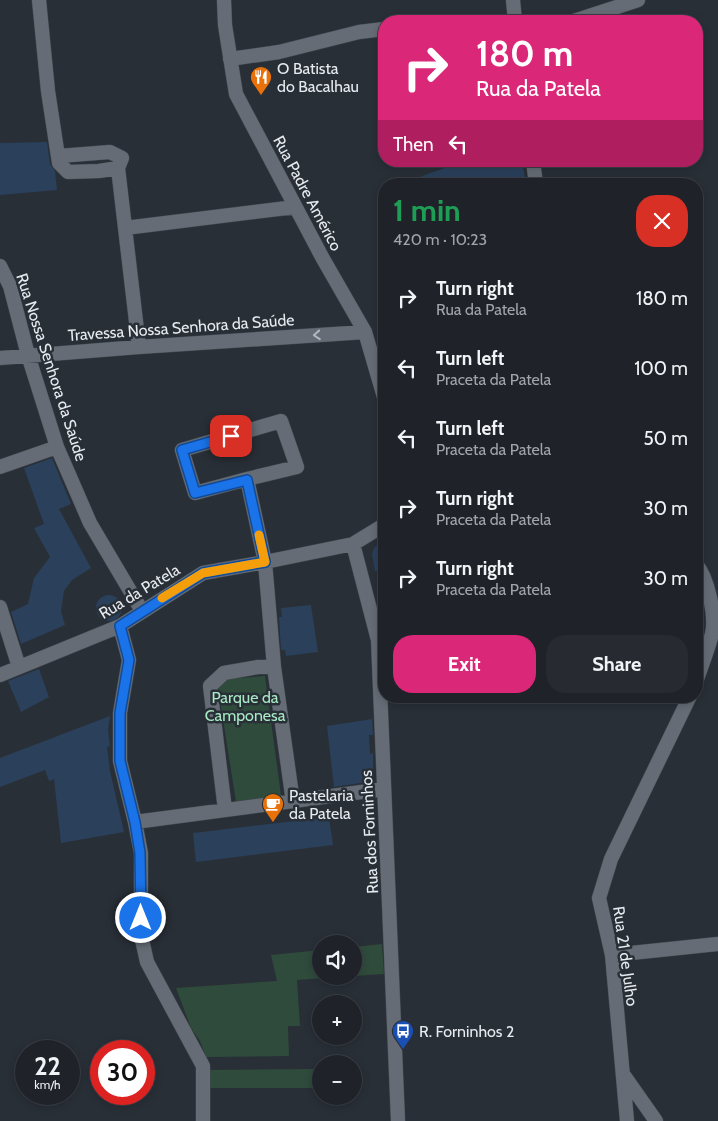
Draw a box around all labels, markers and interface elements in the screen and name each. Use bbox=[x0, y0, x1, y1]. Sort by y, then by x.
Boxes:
text: 180 m bbox=[476, 32, 573, 75]
icon: right bbox=[393, 35, 458, 100]
place label: O Batista do Bacalhau bbox=[277, 59, 359, 96]
restaurant icon: O Batista do Bacalhau bbox=[249, 65, 273, 96]
text: Rua da Patela bbox=[476, 75, 601, 102]
icon: left bbox=[444, 130, 472, 158]
street label: Rua Padre Américo bbox=[269, 132, 346, 254]
text: Then bbox=[393, 133, 434, 156]
text: 1 min bbox=[393, 192, 461, 229]
button: close bbox=[636, 195, 688, 247]
text: 420 m · 10:23 bbox=[393, 230, 487, 249]
street label: Rua Nossa Senhora da Saúde bbox=[12, 271, 91, 463]
text: Turn right bbox=[436, 277, 514, 300]
icon: right bbox=[393, 284, 421, 312]
text: 180 m bbox=[636, 287, 688, 310]
text: Rua da Patela bbox=[436, 300, 527, 319]
street label: Travessa Nossa Senhora da Saúde bbox=[67, 310, 295, 345]
one-way arrow bbox=[312, 330, 320, 341]
text: Turn left bbox=[436, 347, 504, 370]
icon: left bbox=[393, 354, 421, 382]
text: 100 m bbox=[634, 357, 688, 380]
text: Praceta da Patela bbox=[436, 370, 551, 389]
pin bbox=[210, 415, 252, 457]
text: Turn left bbox=[436, 417, 504, 440]
icon: arrive bbox=[217, 422, 245, 450]
icon: left bbox=[393, 424, 421, 452]
text: 50 m bbox=[644, 427, 688, 450]
text: Praceta da Patela bbox=[436, 440, 551, 459]
text: Turn right bbox=[436, 487, 514, 510]
icon: right bbox=[393, 494, 421, 522]
text: 30 m bbox=[644, 497, 688, 520]
text: Praceta da Patela bbox=[436, 510, 551, 529]
text: Turn right bbox=[436, 557, 514, 580]
street label: Rua da Patela bbox=[95, 560, 183, 623]
icon: right bbox=[393, 564, 421, 592]
text: 30 m bbox=[644, 567, 688, 590]
text: Praceta da Patela bbox=[436, 580, 551, 599]
button: Exit bbox=[393, 635, 536, 693]
button: Share bbox=[546, 635, 688, 693]
park label: Parque da Camponesa bbox=[205, 688, 286, 725]
street label: Rua dos Forninhos bbox=[357, 769, 382, 894]
place label: Pastelaria da Patela bbox=[289, 786, 354, 823]
cafe icon: Pastelaria da Patela bbox=[261, 792, 285, 823]
position arrow bbox=[114, 891, 166, 943]
street label: Rua 21 de Julho bbox=[609, 905, 642, 1007]
map controls bbox=[312, 935, 362, 1105]
button: sound bbox=[312, 935, 362, 985]
button: + bbox=[312, 995, 362, 1045]
bus stop icon: R. Forninhos 2 bbox=[391, 1019, 415, 1050]
place label: R. Forninhos 2 bbox=[419, 1022, 514, 1041]
speed limit sign: 30 bbox=[90, 1040, 155, 1105]
text: 22 bbox=[34, 1051, 61, 1081]
button: − bbox=[312, 1055, 362, 1105]
text: km/h bbox=[34, 1077, 61, 1092]

